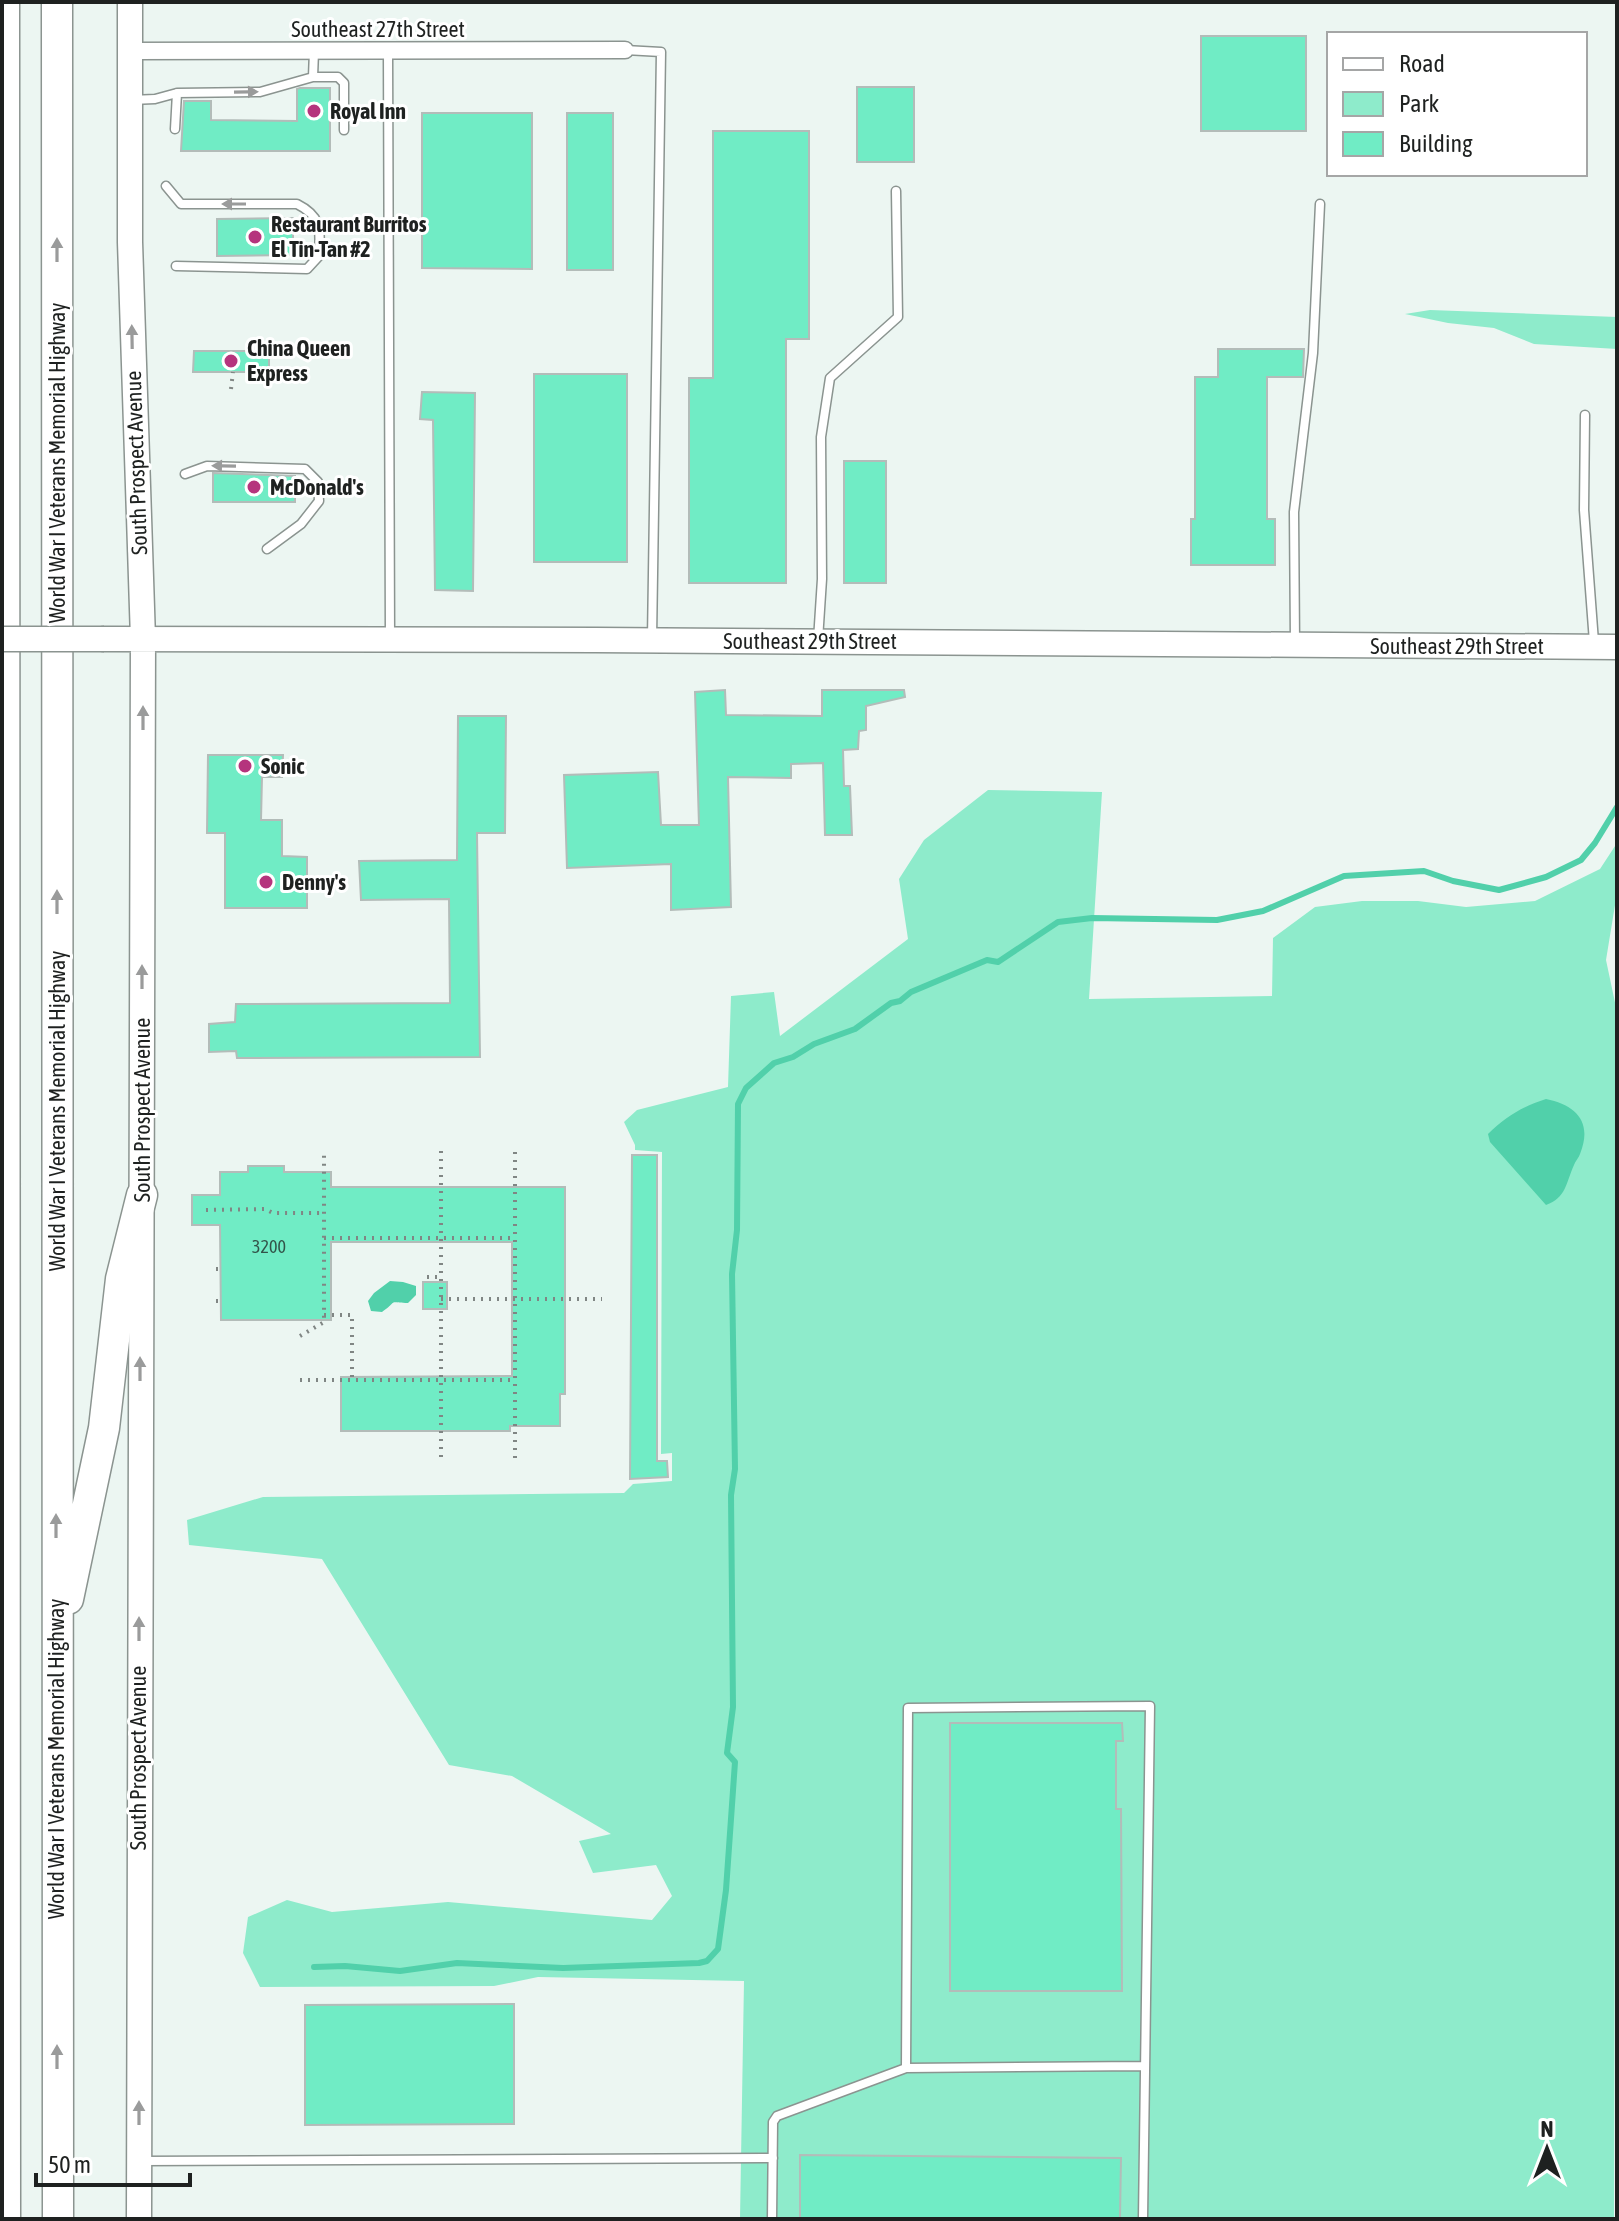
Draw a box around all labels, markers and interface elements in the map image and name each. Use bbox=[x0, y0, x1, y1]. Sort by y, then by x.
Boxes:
street label: Southeast 27th Street bbox=[291, 16, 465, 42]
legend bbox=[1327, 32, 1587, 176]
text: Road bbox=[1399, 50, 1445, 77]
one-way arrow bbox=[234, 86, 259, 98]
text: Park bbox=[1399, 90, 1440, 117]
place label: Royal Inn bbox=[330, 98, 406, 124]
marker: Royal Inn bbox=[305, 102, 323, 120]
text: Building bbox=[1399, 130, 1473, 157]
one-way arrow bbox=[221, 198, 246, 210]
place label: Restaurant Burritos El Tin-Tan #2 bbox=[271, 211, 427, 262]
marker: Restaurant Burritos El Tin-Tan #2 bbox=[246, 228, 264, 246]
one-way arrow bbox=[51, 237, 63, 262]
street label: World War I Veterans Memorial Highway bbox=[44, 303, 70, 623]
one-way arrow bbox=[126, 324, 139, 349]
place label: China Queen Express bbox=[247, 335, 351, 386]
marker: China Queen Express bbox=[222, 352, 240, 370]
street label: South Prospect Avenue bbox=[120, 370, 152, 556]
one-way arrow bbox=[211, 460, 236, 472]
place label: McDonald's bbox=[270, 474, 364, 500]
marker: McDonald's bbox=[245, 478, 263, 496]
street label: Southeast 29th Street bbox=[723, 628, 897, 654]
street label: Southeast 29th Street bbox=[1370, 633, 1544, 659]
one-way arrow bbox=[136, 705, 149, 730]
place label: Sonic bbox=[261, 753, 305, 779]
marker: Sonic bbox=[236, 757, 254, 775]
place label: Denny's bbox=[282, 869, 346, 895]
marker: Denny's bbox=[257, 873, 275, 891]
one-way arrow bbox=[51, 889, 63, 914]
street label: World War I Veterans Memorial Highway bbox=[44, 951, 70, 1271]
one-way arrow bbox=[136, 964, 148, 989]
street label: South Prospect Avenue bbox=[129, 1018, 155, 1202]
house number: 3200 bbox=[252, 1236, 286, 1257]
one-way arrow bbox=[134, 1356, 147, 1381]
one-way arrow bbox=[50, 1513, 62, 1538]
street label: World War I Veterans Memorial Highway bbox=[43, 1599, 69, 1919]
one-way arrow bbox=[133, 1616, 145, 1641]
street label: South Prospect Avenue bbox=[125, 1666, 151, 1850]
one-way arrow bbox=[51, 2044, 63, 2069]
one-way arrow bbox=[133, 2100, 145, 2125]
north arrow bbox=[1507, 2109, 1587, 2189]
text: N bbox=[1541, 2116, 1553, 2142]
scale bar bbox=[36, 2137, 190, 2187]
text: 50 m bbox=[48, 2151, 91, 2178]

